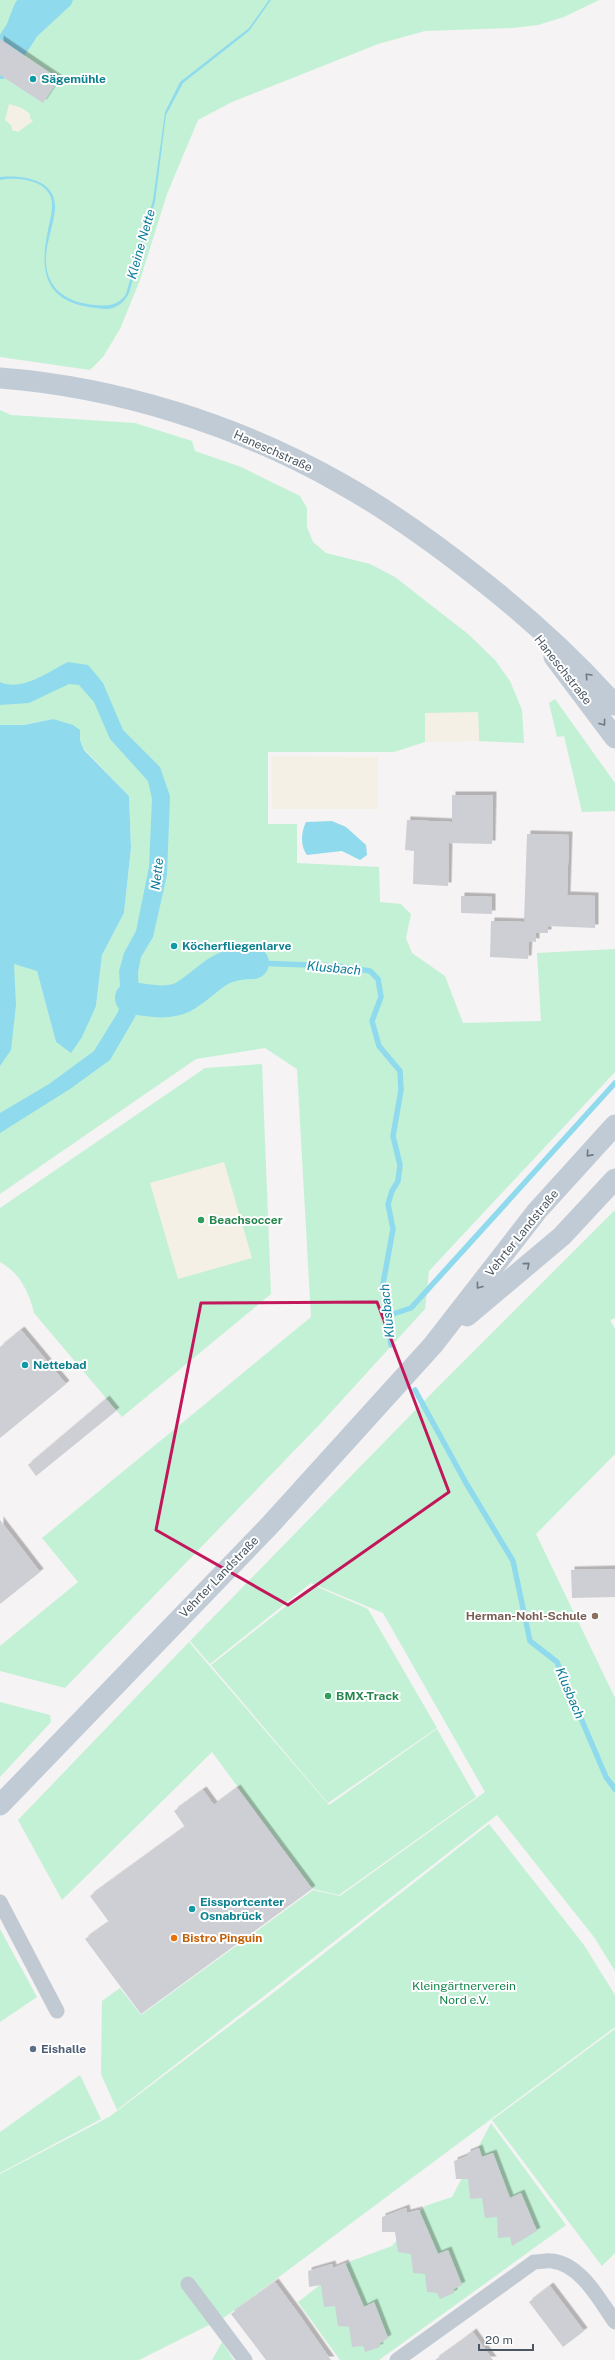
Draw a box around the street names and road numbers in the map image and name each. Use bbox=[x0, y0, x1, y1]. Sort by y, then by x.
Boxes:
street label: Haneschstraße bbox=[232, 427, 315, 475]
street label: Haneschstraße bbox=[531, 632, 595, 708]
street label: Vehrter Landstraße bbox=[483, 1187, 561, 1279]
street label: Vehrter Landstraße bbox=[177, 1533, 262, 1621]

